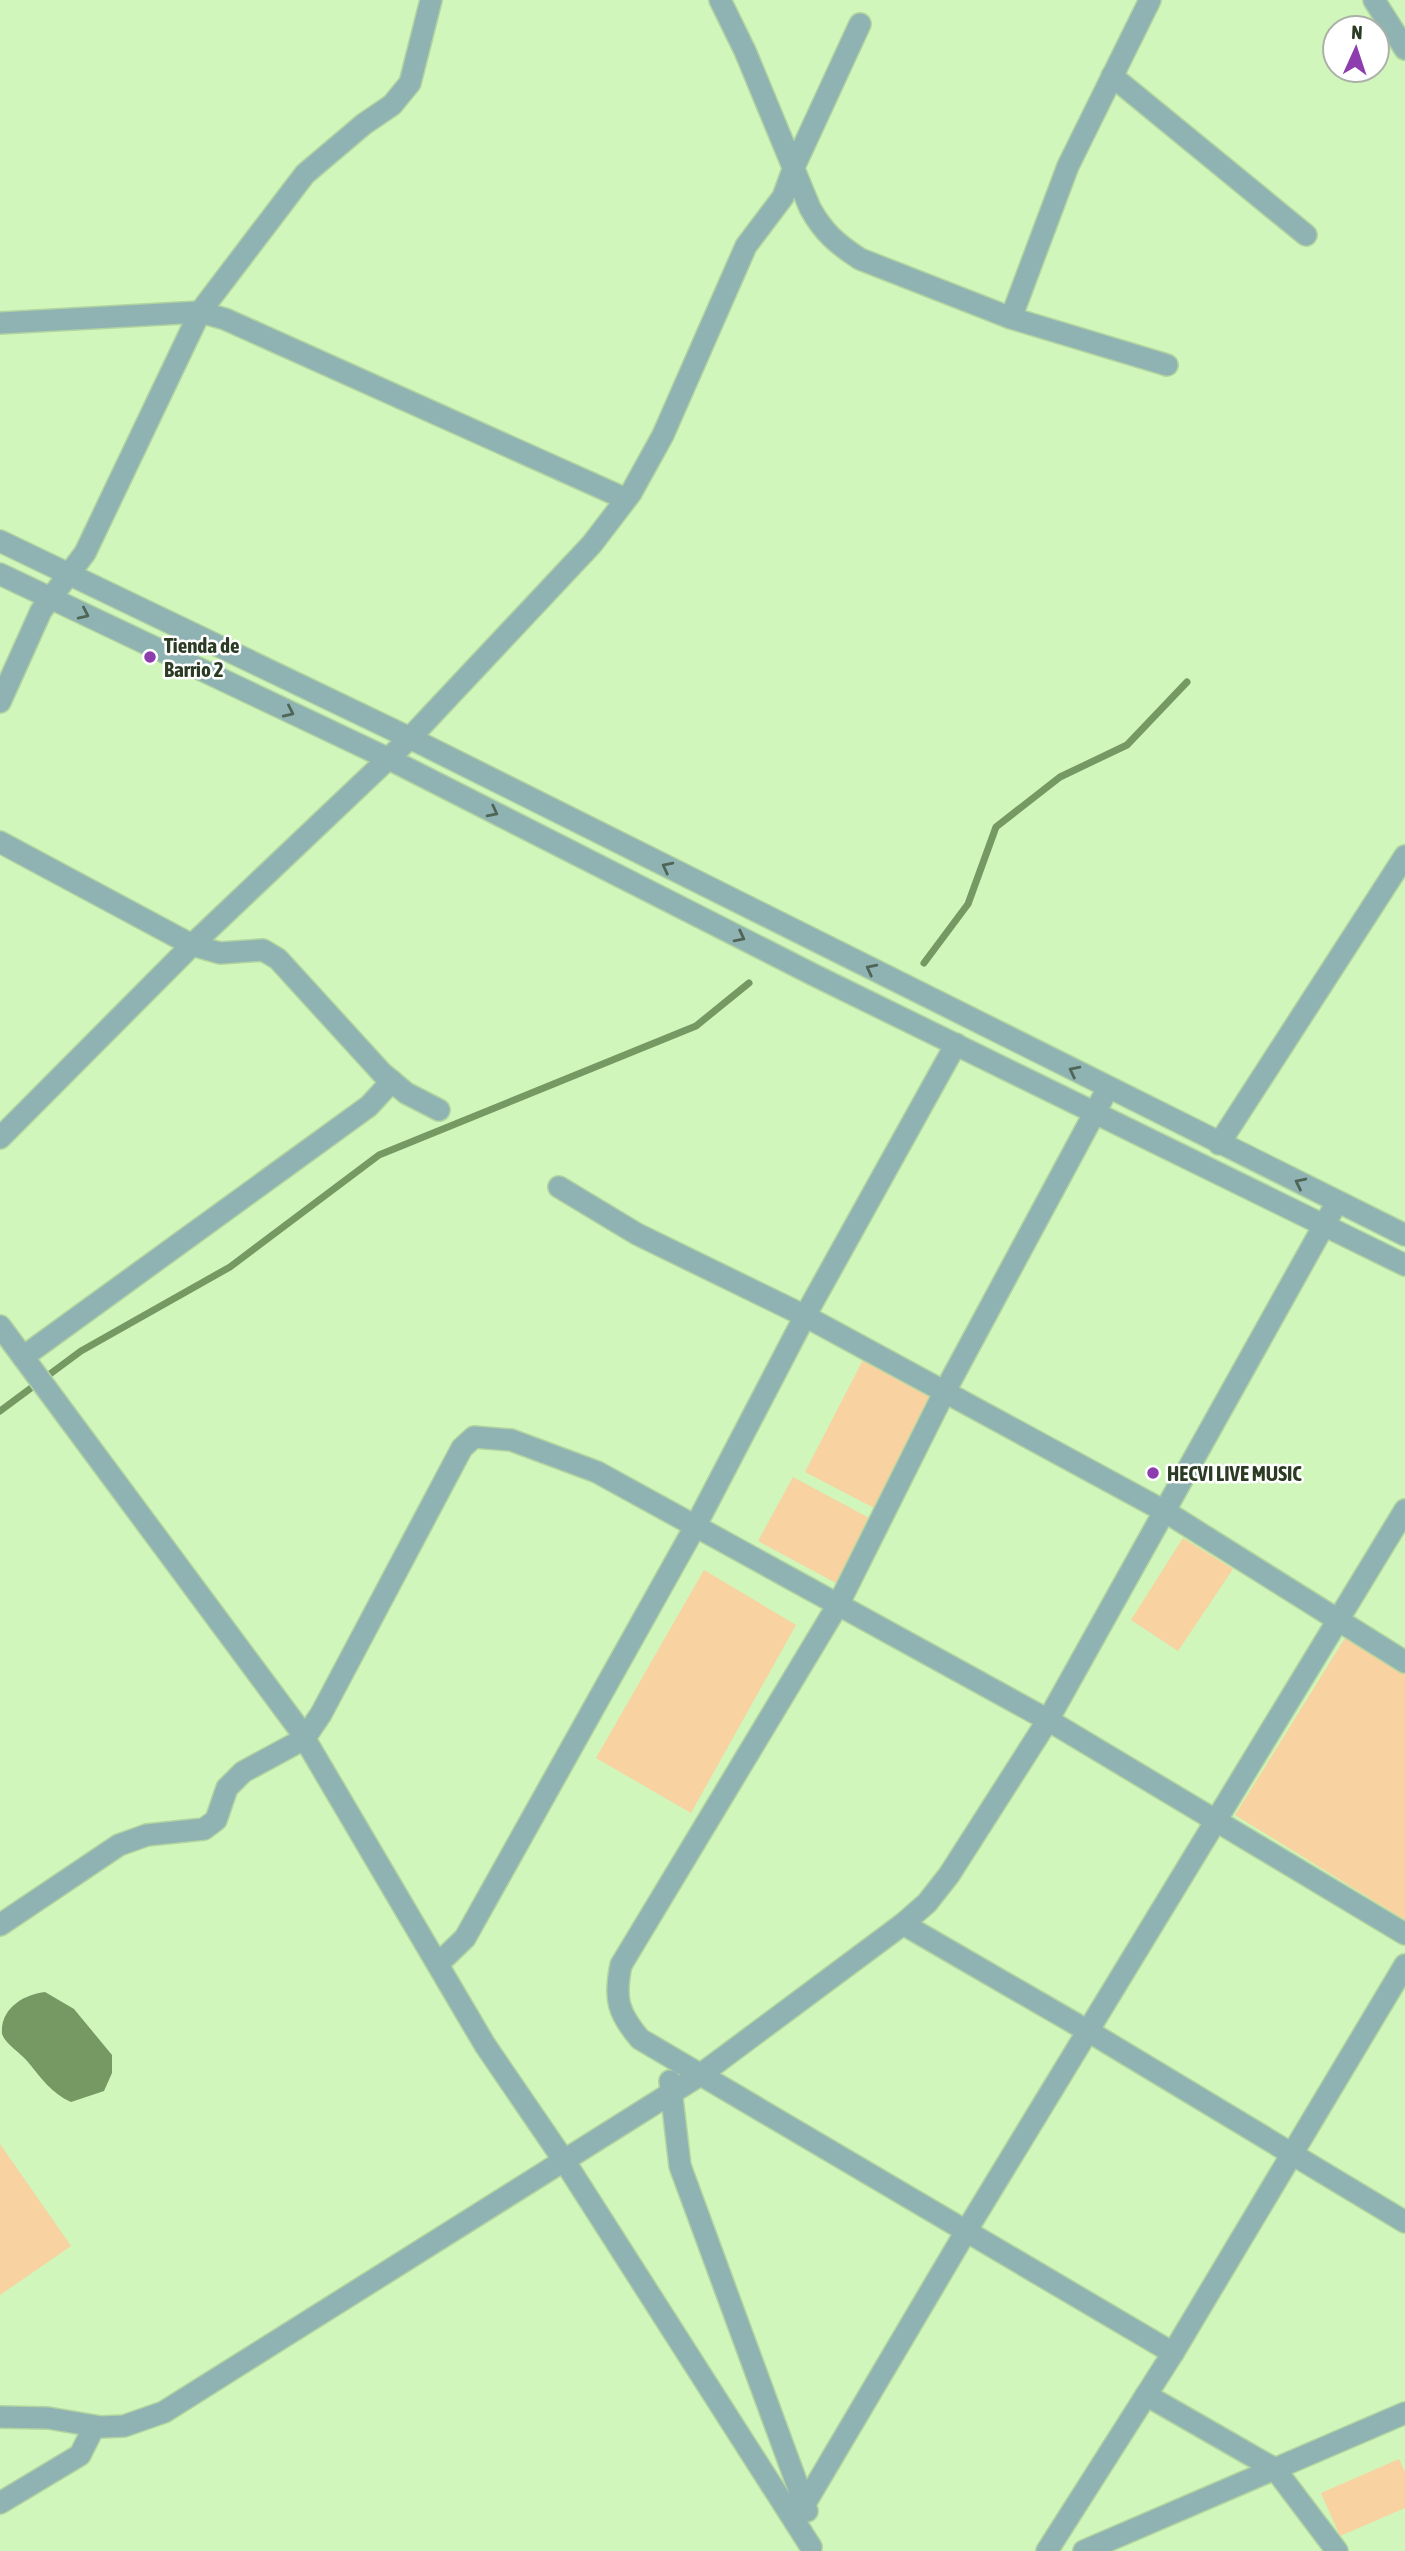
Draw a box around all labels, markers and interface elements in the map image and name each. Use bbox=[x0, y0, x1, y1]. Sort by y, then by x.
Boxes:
north arrow bbox=[1321, 14, 1391, 84]
text: N bbox=[1351, 21, 1363, 43]
one-way arrow bbox=[77, 605, 89, 619]
place label: Tienda de Barrio 2 bbox=[164, 633, 239, 681]
marker: Tienda de Barrio 2 bbox=[142, 649, 158, 665]
one-way arrow bbox=[282, 703, 294, 717]
one-way arrow bbox=[486, 804, 498, 818]
one-way arrow bbox=[662, 862, 674, 876]
one-way arrow bbox=[733, 929, 745, 943]
one-way arrow bbox=[866, 964, 878, 978]
one-way arrow bbox=[1069, 1066, 1081, 1080]
one-way arrow bbox=[1295, 1178, 1307, 1192]
place label: HECVI LIVE MUSIC bbox=[1167, 1461, 1302, 1485]
marker: HECVI LIVE MUSIC bbox=[1145, 1465, 1161, 1481]

